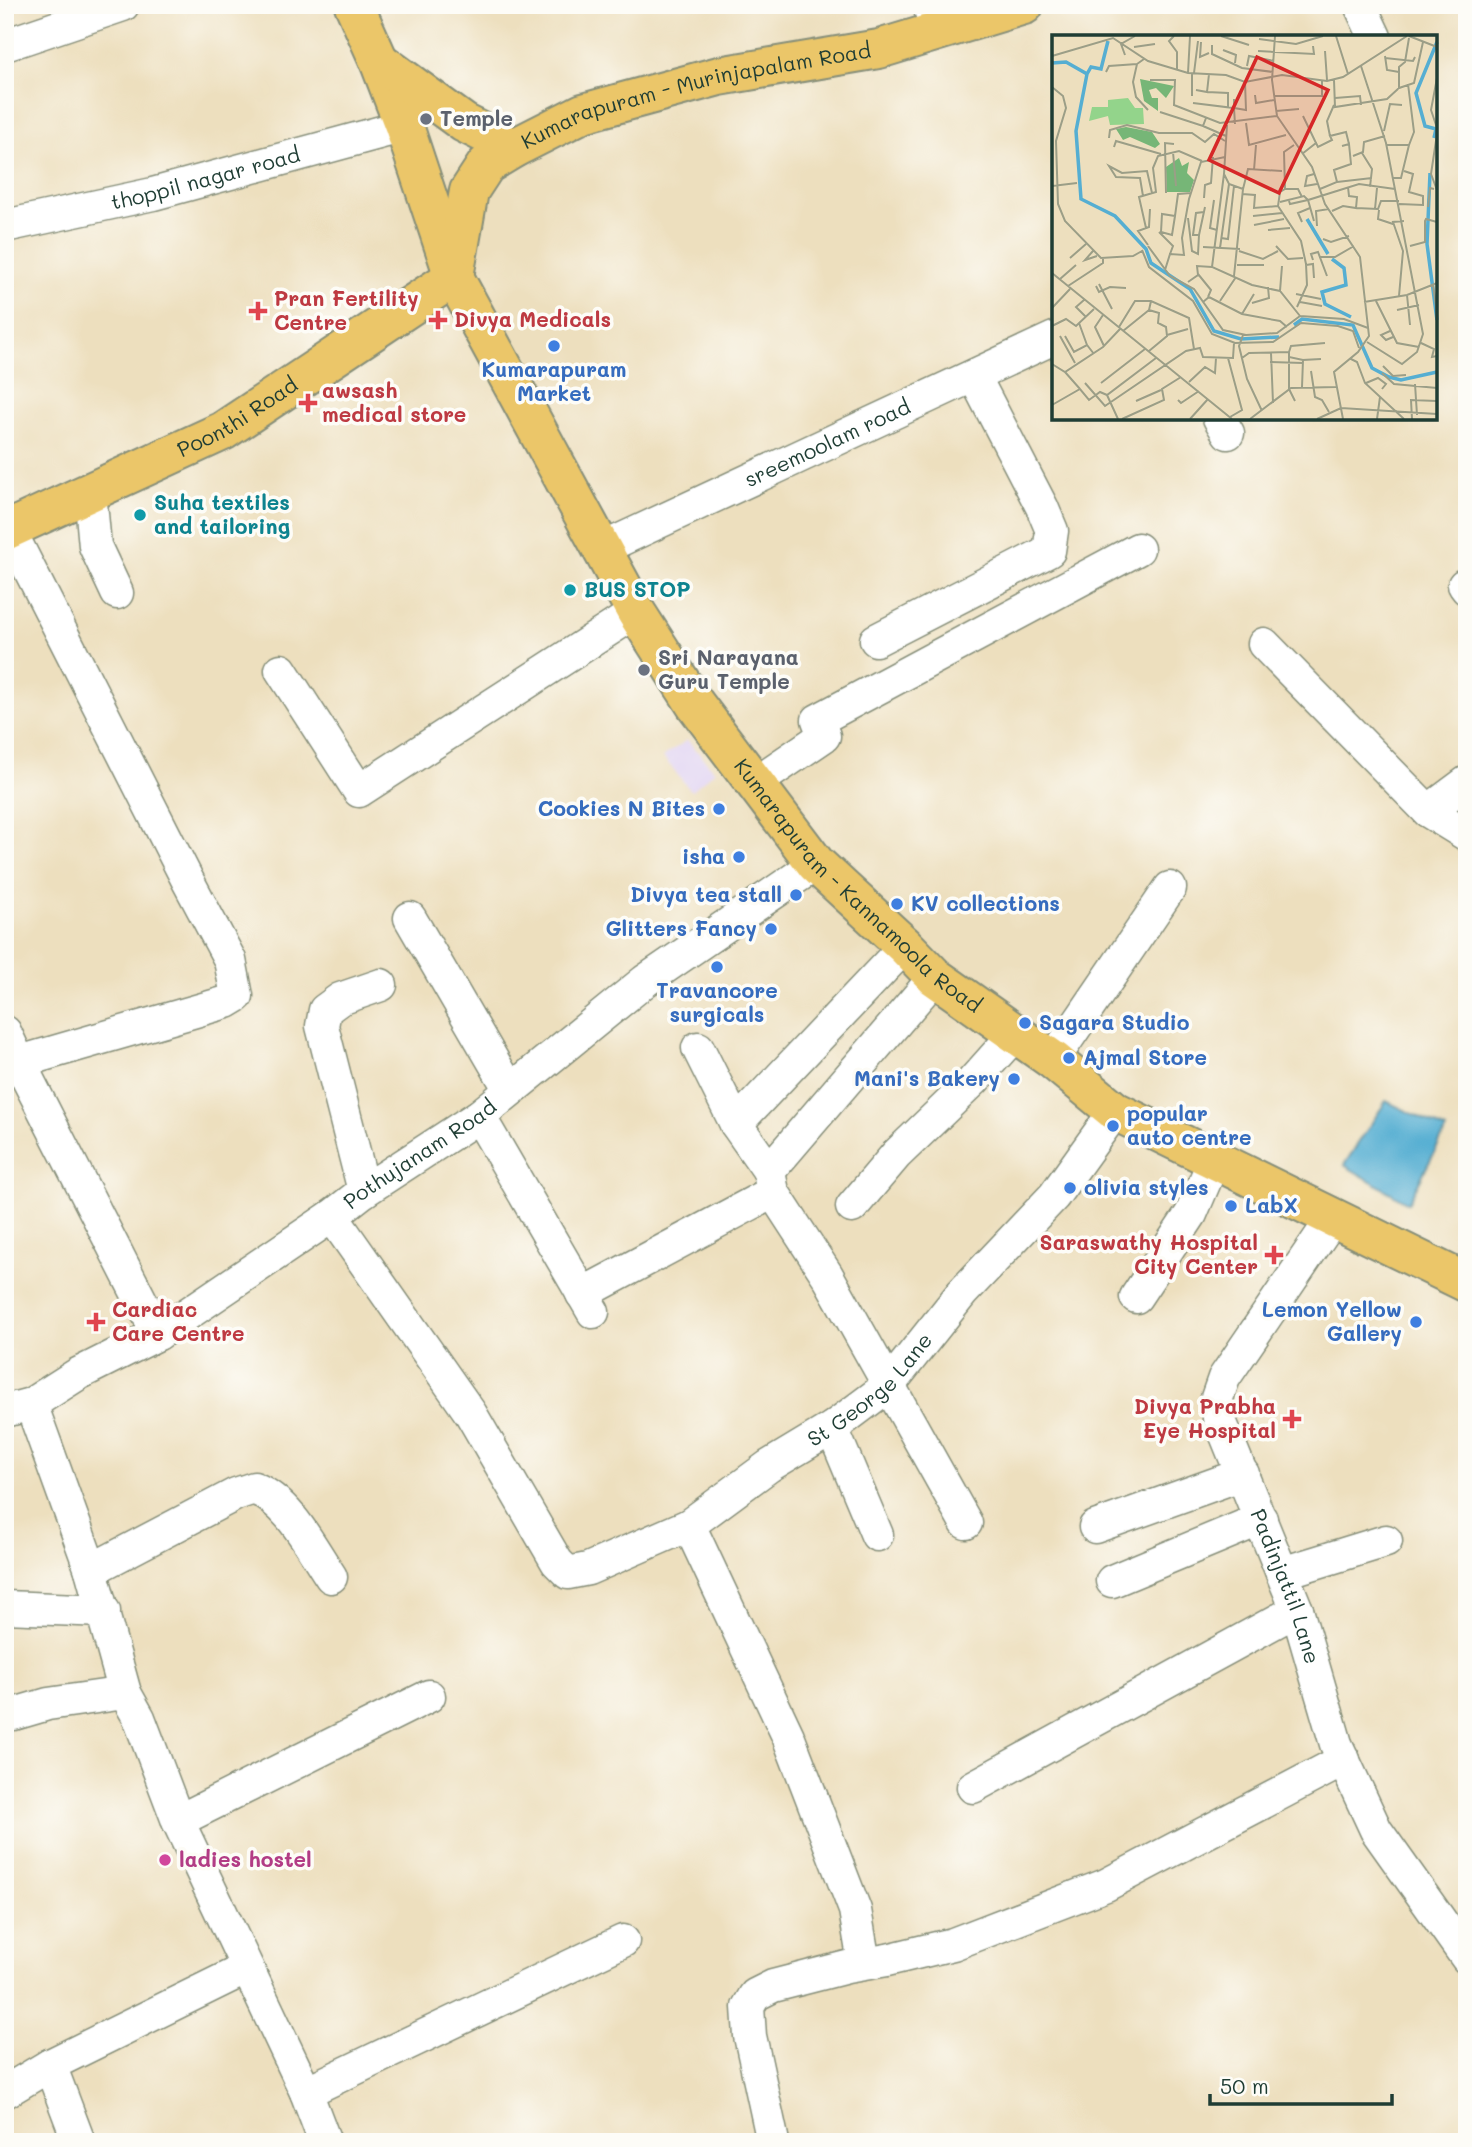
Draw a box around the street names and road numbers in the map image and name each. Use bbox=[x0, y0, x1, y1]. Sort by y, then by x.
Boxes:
street label: Kumarapuram - Murinjapalam Road bbox=[516, 36, 873, 154]
street label: thoppil nagar road bbox=[108, 140, 303, 215]
street label: Poonthi Road bbox=[172, 370, 302, 462]
street label: sreemoolam road bbox=[740, 392, 914, 492]
street label: Kumarapuram - Kannamoola Road bbox=[729, 753, 988, 1018]
street label: Pothujanam Road bbox=[337, 1092, 501, 1214]
street label: St George Lane bbox=[802, 1327, 937, 1452]
street label: Padinjattil Lane bbox=[1245, 1505, 1327, 1667]

